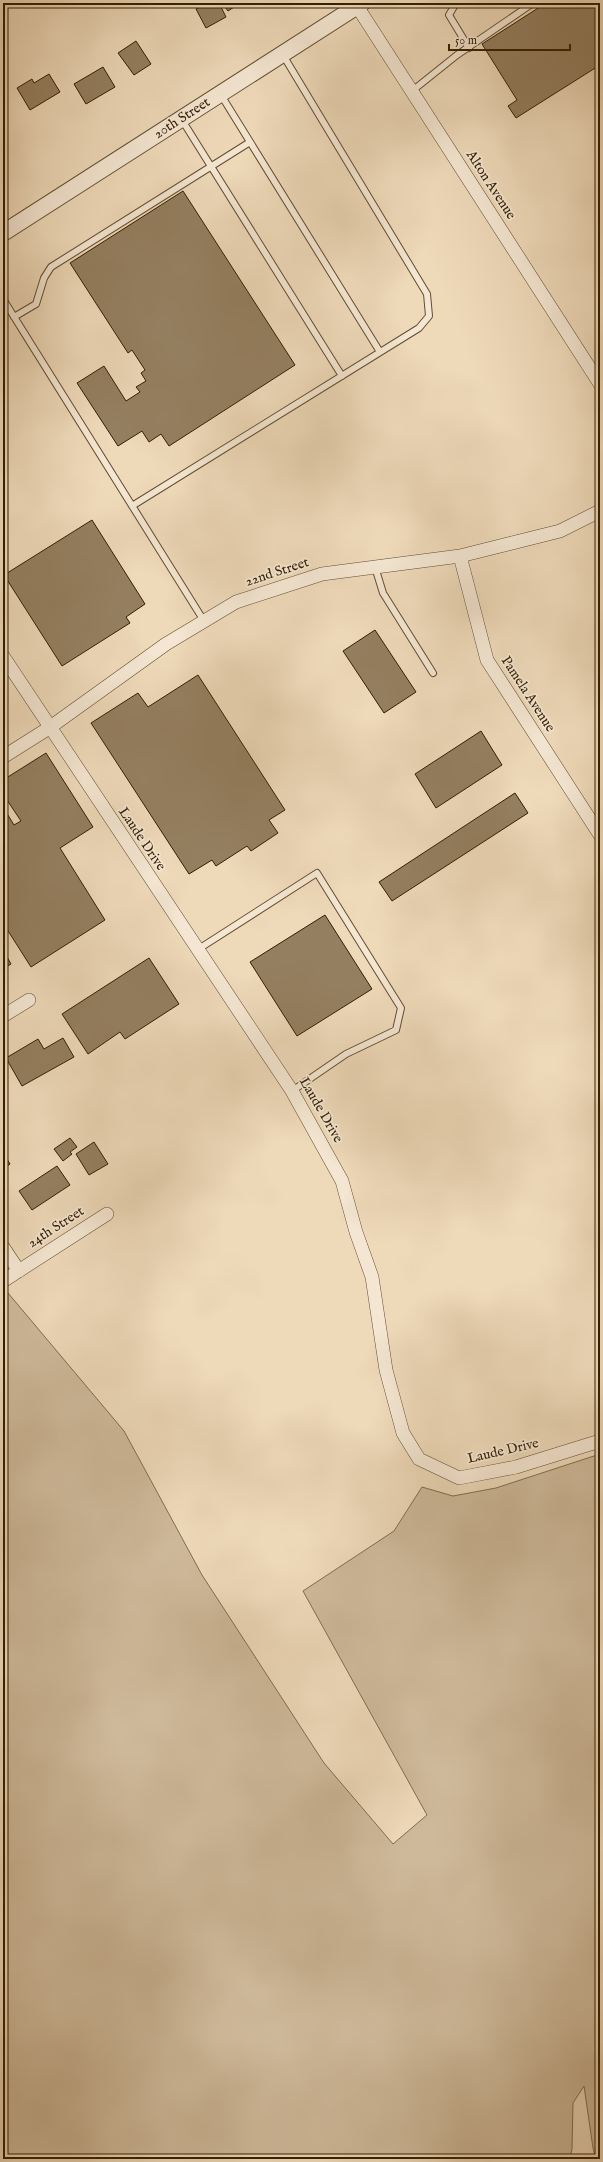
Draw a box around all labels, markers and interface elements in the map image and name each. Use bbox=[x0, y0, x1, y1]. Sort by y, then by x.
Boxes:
scale bar bbox=[449, 26, 570, 52]
text: 50 m bbox=[455, 33, 477, 48]
street label: 20th Street bbox=[150, 93, 214, 143]
street label: Alton Avenue bbox=[461, 146, 520, 223]
street label: 22nd Street bbox=[243, 553, 311, 591]
street label: Pamela Avenue bbox=[497, 653, 560, 736]
street label: Laude Drive bbox=[114, 804, 170, 875]
street label: Laude Drive bbox=[295, 1074, 347, 1147]
street label: 24th Street bbox=[24, 1202, 88, 1252]
street label: Laude Drive bbox=[465, 1434, 541, 1468]

